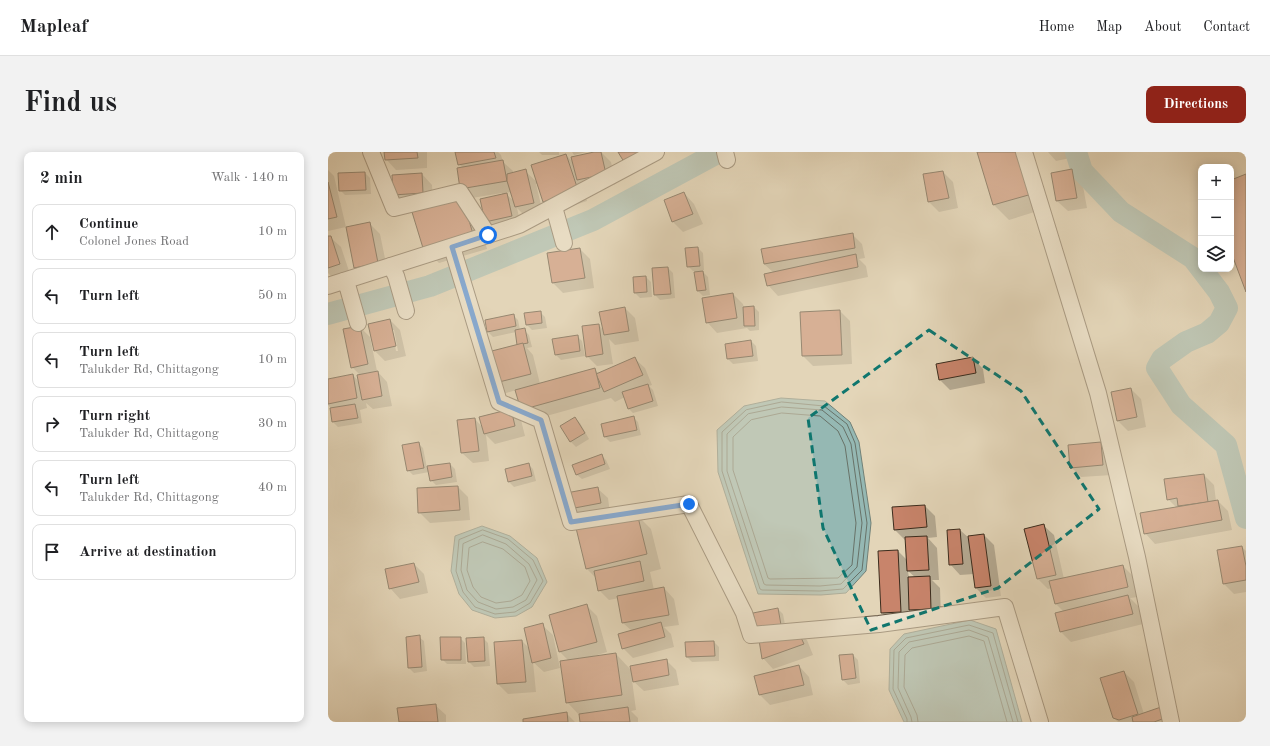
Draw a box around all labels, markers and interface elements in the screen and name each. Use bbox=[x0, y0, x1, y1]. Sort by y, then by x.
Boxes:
text: Mapleaf bbox=[20, 18, 88, 37]
text: Home bbox=[1039, 20, 1074, 34]
text: Map bbox=[1096, 20, 1122, 34]
text: About bbox=[1144, 20, 1181, 34]
text: Contact bbox=[1203, 20, 1250, 34]
button: Directions bbox=[1146, 86, 1246, 123]
text: Find us bbox=[24, 90, 117, 118]
map controls bbox=[1198, 164, 1234, 272]
button: + bbox=[1198, 164, 1234, 200]
text: 2 min bbox=[40, 170, 83, 187]
text: Walk · 140 m bbox=[211, 171, 288, 184]
button: − bbox=[1198, 200, 1234, 236]
text: Continue bbox=[79, 217, 138, 232]
icon: ahead bbox=[41, 221, 63, 243]
text: 10 m bbox=[258, 225, 287, 238]
route start bbox=[479, 226, 497, 244]
text: Colonel Jones Road bbox=[79, 235, 189, 248]
button: layers bbox=[1198, 236, 1234, 272]
icon: left bbox=[41, 285, 63, 307]
text: Turn left bbox=[79, 289, 139, 304]
text: 50 m bbox=[258, 289, 287, 302]
text: Turn left bbox=[79, 345, 139, 360]
icon: left bbox=[41, 349, 63, 371]
text: 10 m bbox=[258, 353, 287, 366]
text: Talukder Rd, Chittagong bbox=[79, 363, 219, 376]
text: Turn right bbox=[79, 409, 150, 424]
icon: right bbox=[41, 413, 63, 435]
text: 30 m bbox=[258, 417, 287, 430]
text: Talukder Rd, Chittagong bbox=[79, 427, 219, 440]
text: Turn left bbox=[79, 473, 139, 488]
icon: left bbox=[41, 477, 63, 499]
text: 40 m bbox=[258, 481, 287, 494]
text: Talukder Rd, Chittagong bbox=[79, 491, 219, 504]
route end bbox=[680, 495, 698, 513]
icon: arrive bbox=[41, 541, 63, 563]
text: Arrive at destination bbox=[79, 545, 217, 560]

